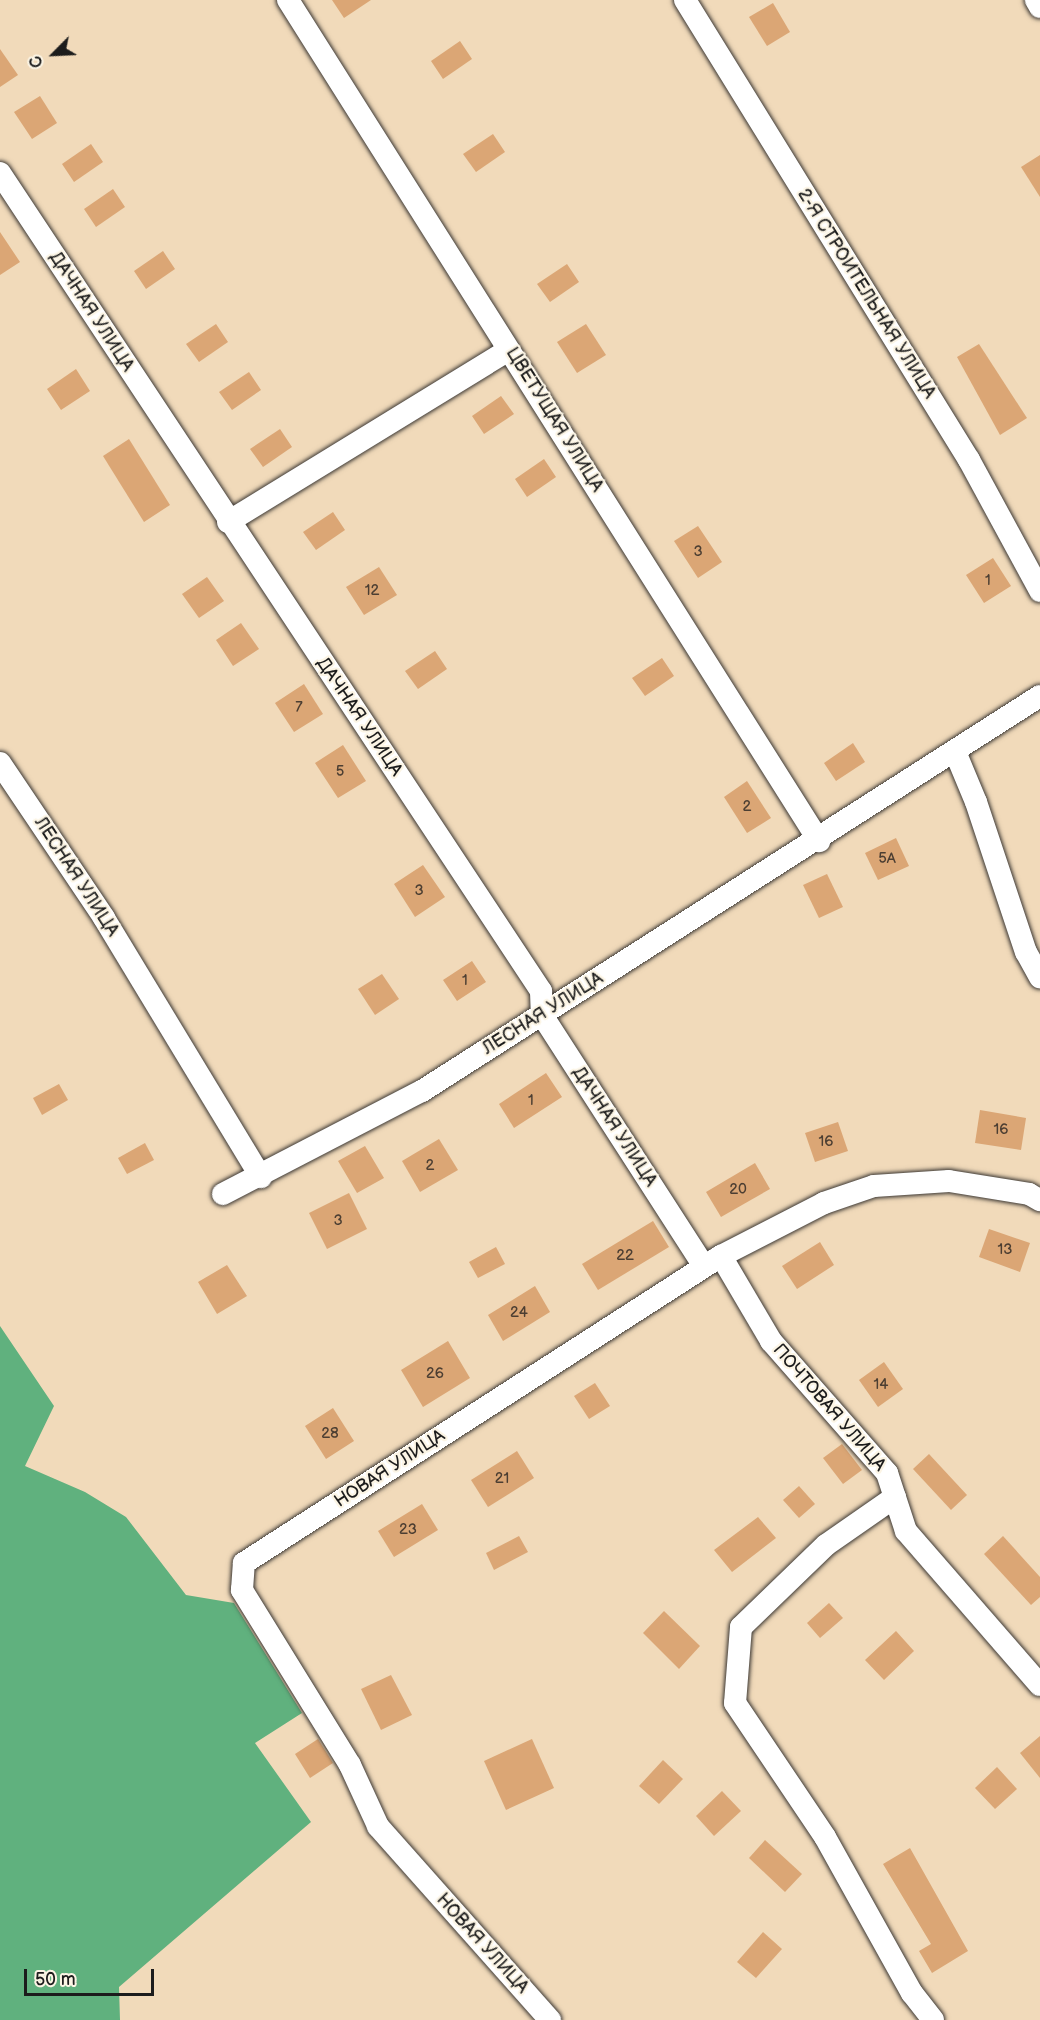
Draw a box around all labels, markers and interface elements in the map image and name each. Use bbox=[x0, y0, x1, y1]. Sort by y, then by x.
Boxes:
north arrow bbox=[24, 24, 84, 84]
text: С bbox=[26, 53, 48, 70]
street label: 2-Я СТРОИТЕЛЬНАЯ УЛИЦА bbox=[792, 185, 940, 403]
street label: ДАЧНАЯ УЛИЦА bbox=[44, 248, 138, 376]
street label: ЦВЕТУЩАЯ УЛИЦА bbox=[501, 344, 607, 496]
house number: 3 bbox=[693, 543, 703, 561]
house number: 1 bbox=[985, 572, 991, 590]
house number: 12 bbox=[365, 582, 379, 600]
street label: ДАЧНАЯ УЛИЦА bbox=[311, 654, 407, 780]
house number: 7 bbox=[295, 699, 303, 717]
house number: 5 bbox=[336, 763, 344, 781]
house number: 2 bbox=[743, 798, 751, 816]
street label: ЛЕСНАЯ УЛИЦА bbox=[29, 813, 123, 941]
house number: 5А bbox=[878, 850, 896, 868]
house number: 3 bbox=[414, 882, 424, 900]
street label: ЛЕСНАЯ УЛИЦА bbox=[479, 968, 607, 1060]
house number: 1 bbox=[462, 972, 468, 990]
street label: ДАЧНАЯ УЛИЦА bbox=[567, 1063, 661, 1191]
house number: 1 bbox=[528, 1092, 534, 1110]
house number: 16 bbox=[994, 1121, 1008, 1139]
house number: 16 bbox=[819, 1133, 833, 1151]
house number: 2 bbox=[426, 1157, 434, 1175]
house number: 20 bbox=[729, 1181, 747, 1199]
house number: 3 bbox=[333, 1212, 343, 1230]
house number: 13 bbox=[997, 1241, 1013, 1259]
house number: 22 bbox=[616, 1247, 634, 1265]
house number: 24 bbox=[510, 1304, 528, 1322]
street label: ПОЧТОВАЯ УЛИЦА bbox=[768, 1340, 890, 1476]
house number: 26 bbox=[426, 1365, 444, 1383]
house number: 14 bbox=[874, 1376, 888, 1394]
house number: 28 bbox=[321, 1425, 339, 1443]
street label: НОВАЯ УЛИЦА bbox=[331, 1425, 449, 1513]
house number: 21 bbox=[495, 1470, 509, 1488]
house number: 23 bbox=[399, 1521, 417, 1539]
street label: НОВАЯ УЛИЦА bbox=[431, 1889, 533, 1999]
scale bar bbox=[27, 1957, 158, 1995]
text: 50 m bbox=[35, 1969, 76, 1990]

